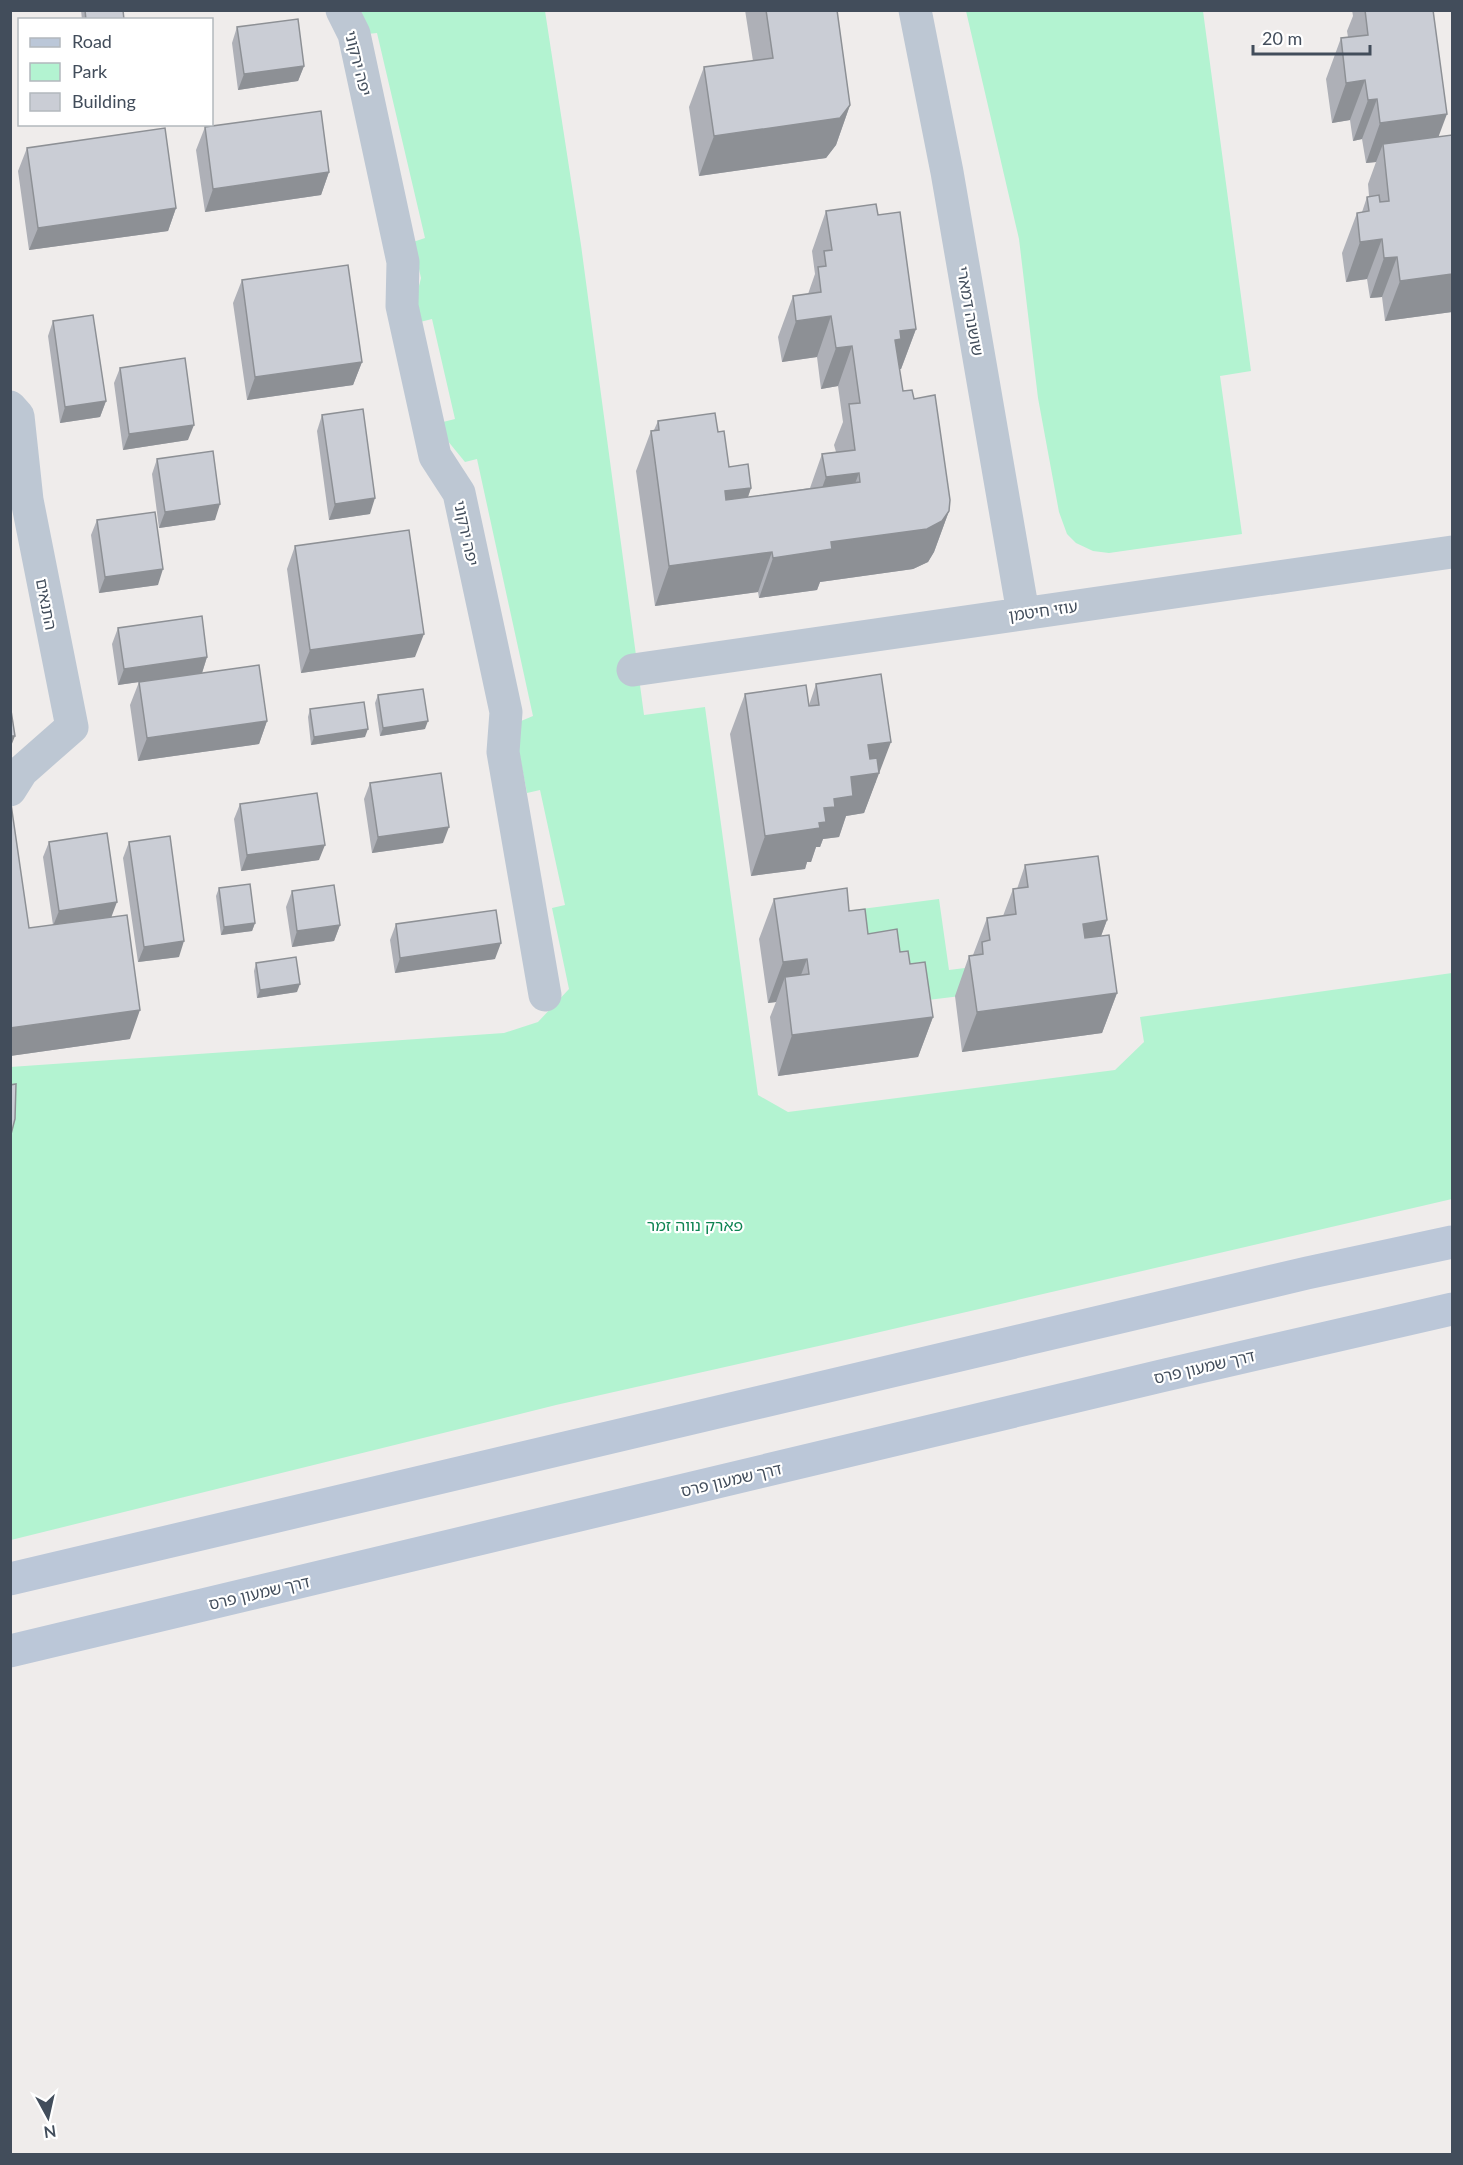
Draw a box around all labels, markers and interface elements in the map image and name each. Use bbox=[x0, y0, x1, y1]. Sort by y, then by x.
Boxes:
legend bbox=[18, 18, 213, 126]
scale bar bbox=[1253, 18, 1370, 56]
text: 20 m bbox=[1262, 27, 1302, 49]
street label: יפה ירקוני bbox=[342, 29, 376, 97]
text: Road bbox=[72, 30, 112, 52]
text: Park bbox=[72, 60, 108, 82]
text: Building bbox=[72, 90, 136, 112]
street label: שושנה דמארי bbox=[954, 265, 988, 357]
street label: יפה ירקוני bbox=[451, 499, 483, 567]
street label: התנאים bbox=[33, 577, 61, 631]
street label: עוזי חיטמן bbox=[1007, 596, 1079, 624]
park label: פארק נווה זמר bbox=[647, 1215, 743, 1234]
street label: דרך שמעון פרס bbox=[1152, 1345, 1257, 1387]
street label: דרך שמעון פרס bbox=[679, 1458, 784, 1500]
street label: דרך שמעון פרס bbox=[207, 1571, 312, 1613]
north arrow bbox=[18, 2087, 78, 2147]
text: N bbox=[43, 2122, 58, 2143]

